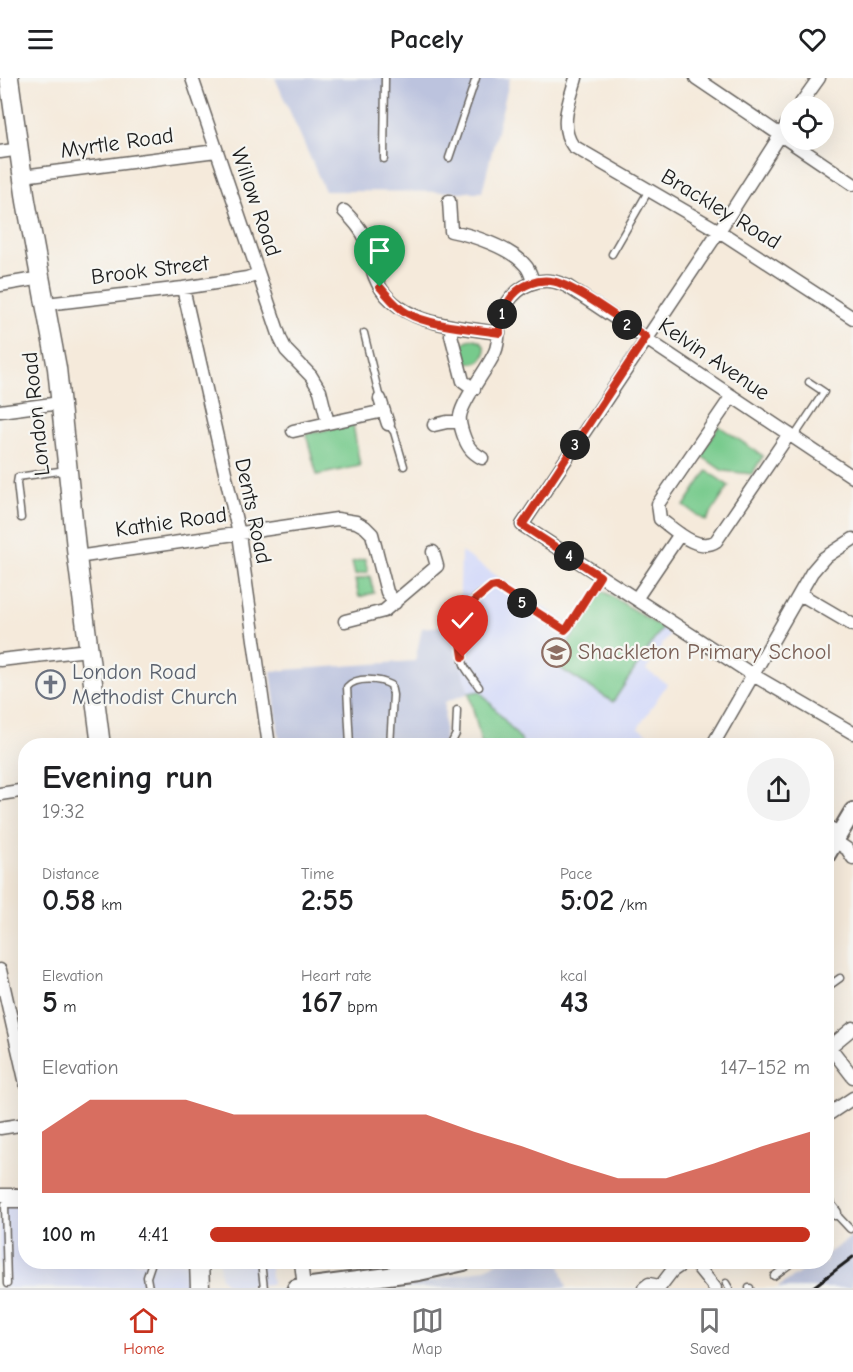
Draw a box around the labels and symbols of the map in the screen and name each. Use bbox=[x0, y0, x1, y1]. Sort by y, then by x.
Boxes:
street label: Myrtle Road bbox=[59, 122, 175, 164]
street label: Willow Road bbox=[225, 144, 287, 260]
street label: Brackley Road bbox=[656, 163, 786, 255]
pin bbox=[354, 225, 405, 287]
street label: Brook Street bbox=[90, 250, 211, 290]
pin: 1 bbox=[487, 299, 517, 329]
pin: 2 bbox=[612, 310, 642, 340]
street label: Kelvin Avenue bbox=[653, 312, 775, 406]
street label: London Road bbox=[17, 351, 55, 477]
pin: 3 bbox=[560, 430, 590, 460]
street label: Dents Road bbox=[229, 456, 277, 566]
street label: Kathie Road bbox=[113, 501, 229, 543]
pin: 4 bbox=[554, 541, 584, 571]
pin: 5 bbox=[507, 588, 537, 618]
pin bbox=[437, 595, 488, 657]
school or university icon: Shackleton Primary School bbox=[541, 636, 573, 668]
place label: Shackleton Primary School bbox=[578, 639, 831, 665]
place label: London Road Methodist Church bbox=[72, 659, 238, 710]
church icon: London Road Methodist Church bbox=[35, 669, 67, 701]

